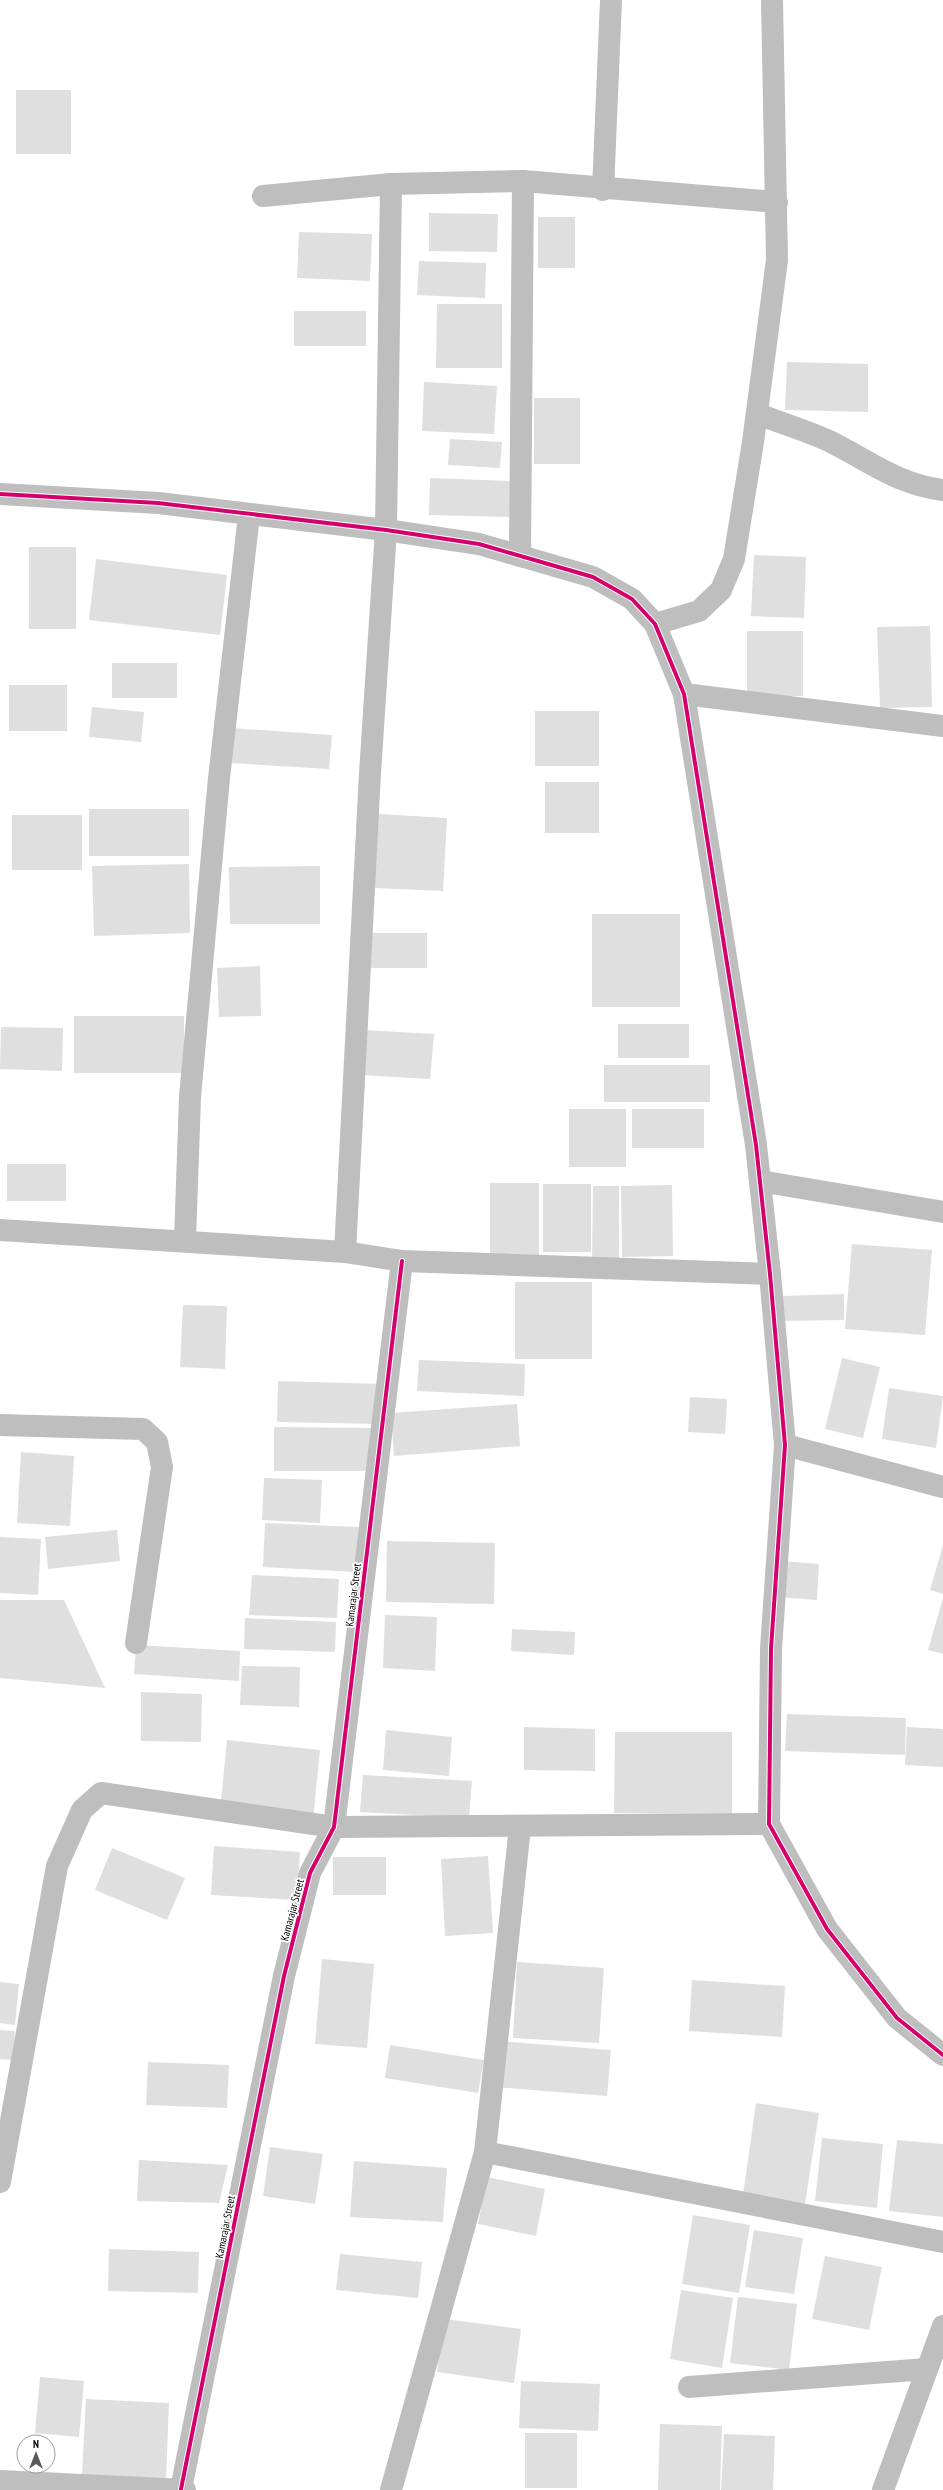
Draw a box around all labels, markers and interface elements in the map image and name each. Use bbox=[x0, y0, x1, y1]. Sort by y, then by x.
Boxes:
street label: Kamarajar Street bbox=[342, 1563, 364, 1627]
street label: Kamarajar Street bbox=[277, 1878, 307, 1942]
street label: Kamarajar Street bbox=[212, 2195, 238, 2259]
north arrow bbox=[16, 2434, 56, 2474]
text: N bbox=[33, 2437, 39, 2451]

